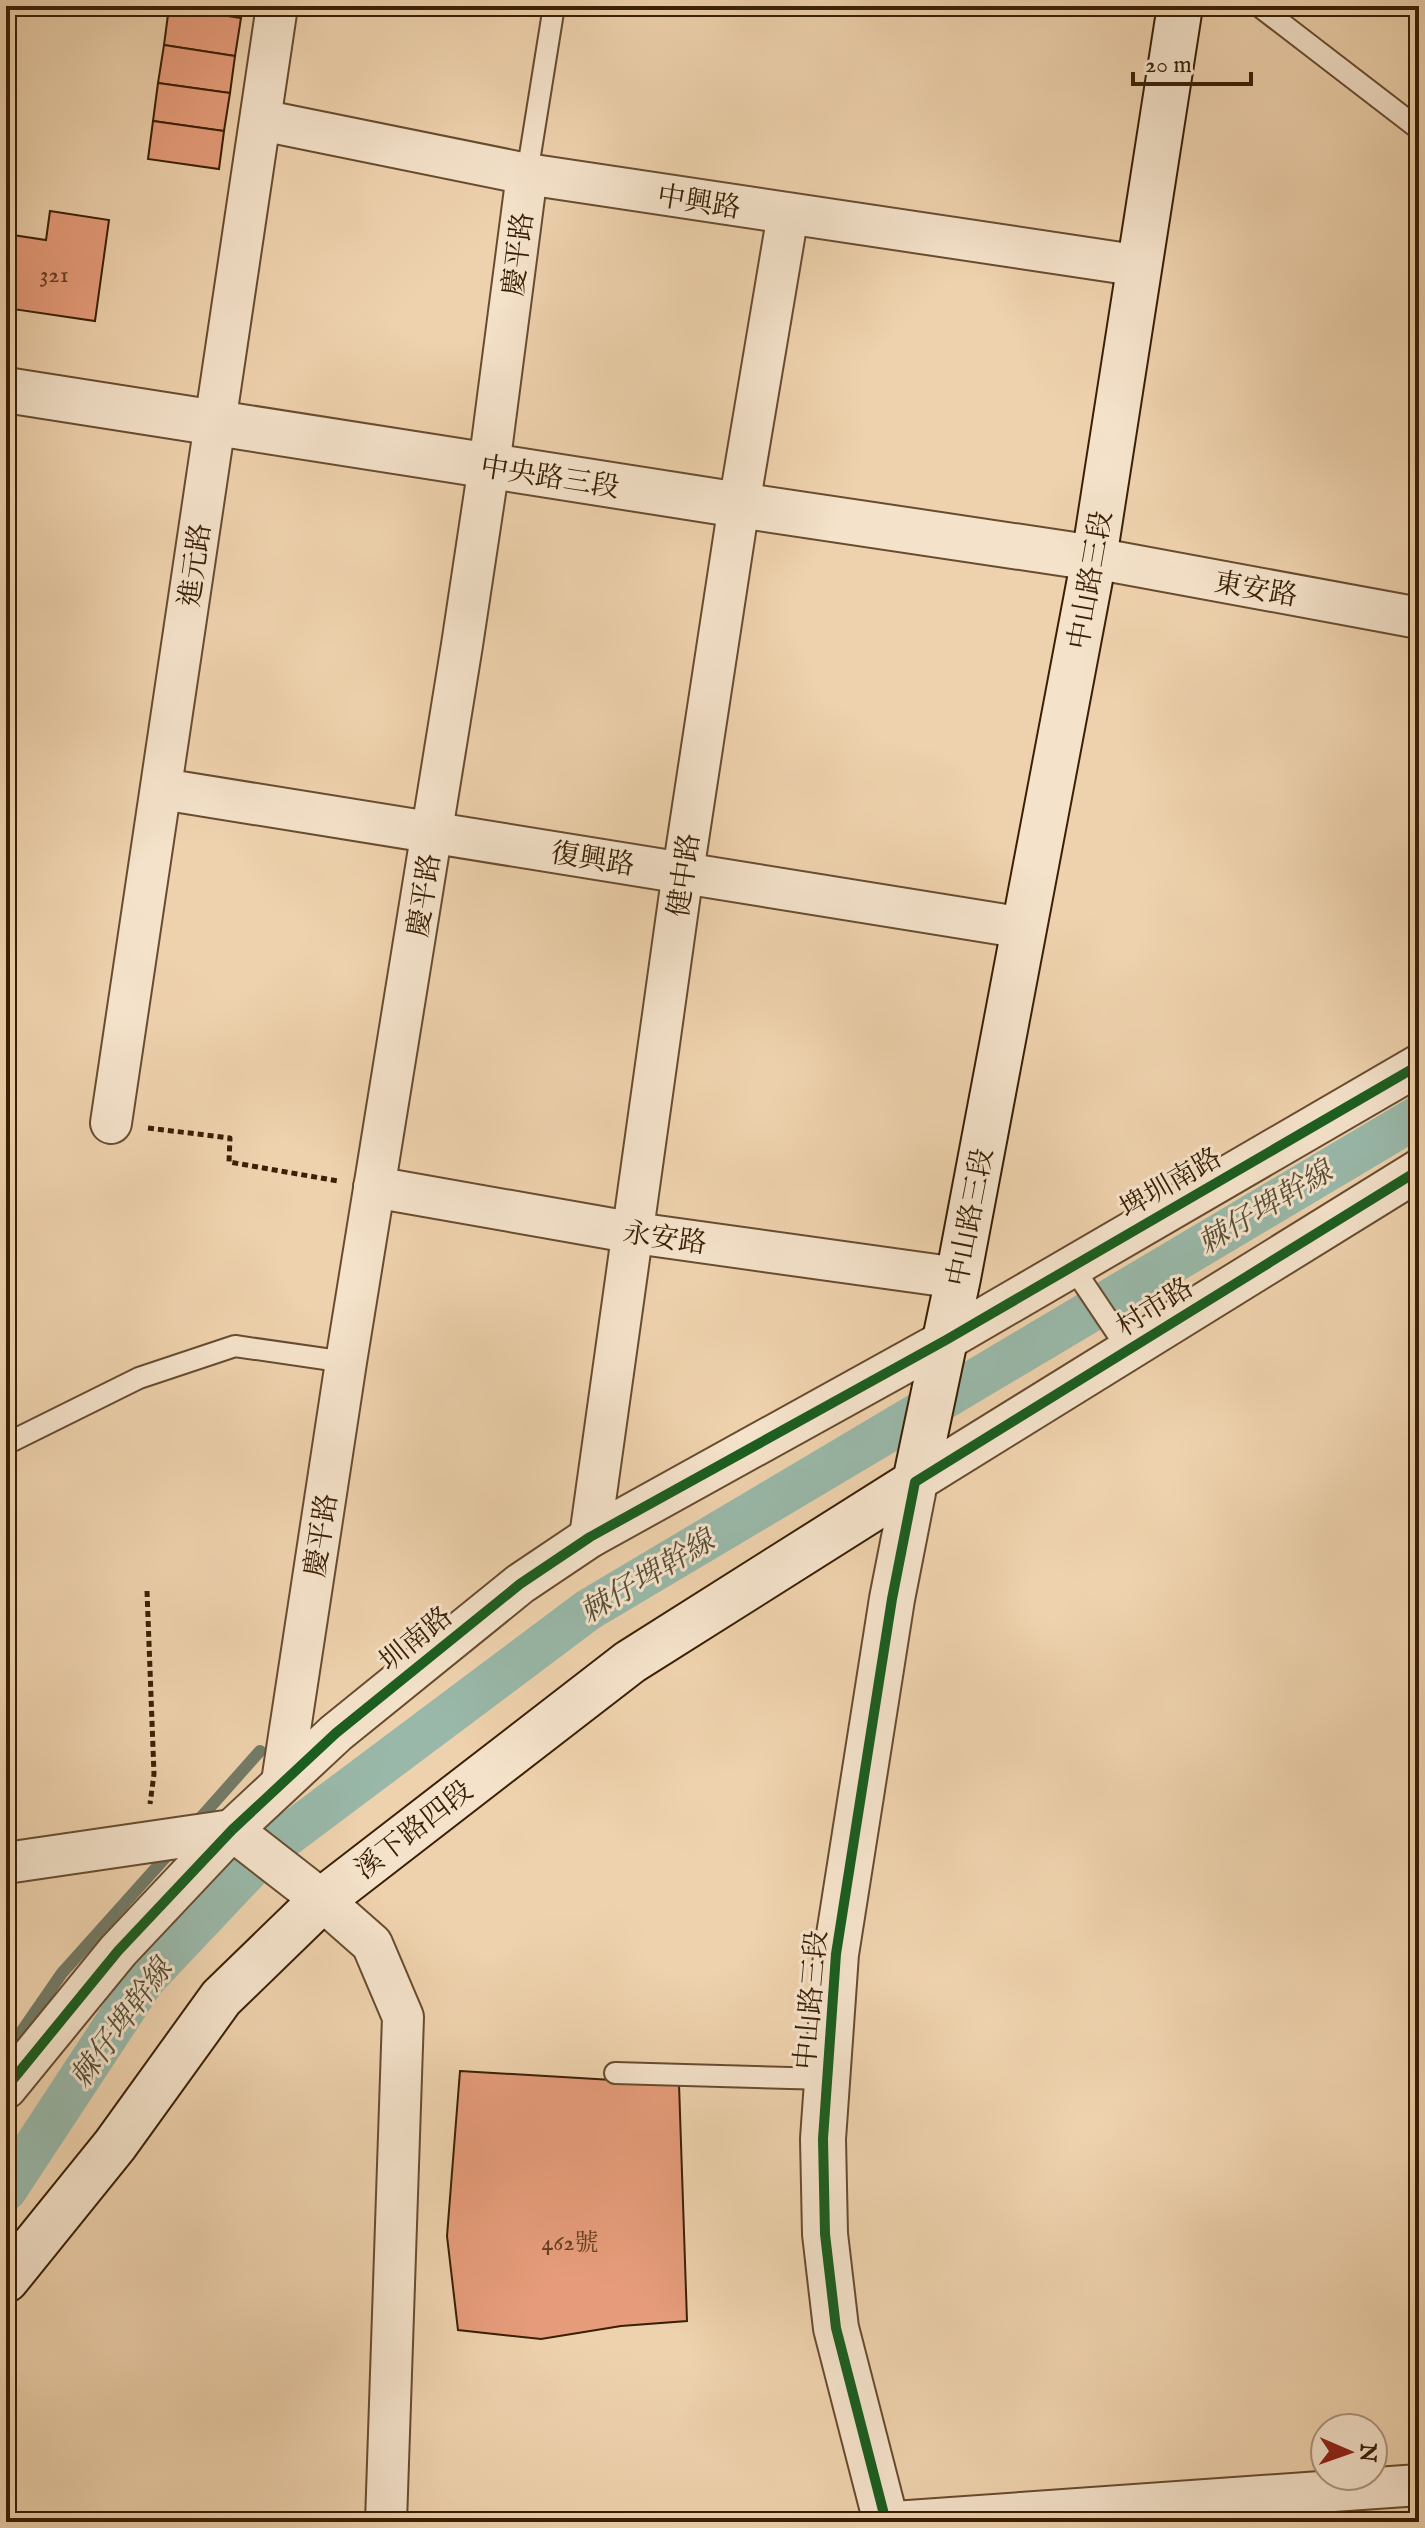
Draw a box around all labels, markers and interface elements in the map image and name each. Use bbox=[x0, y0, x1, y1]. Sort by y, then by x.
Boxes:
scale bar bbox=[1133, 36, 1251, 86]
text: 20 m bbox=[1145, 50, 1192, 81]
street label: 中興路 bbox=[654, 180, 743, 227]
street label: 慶平路 bbox=[497, 210, 542, 298]
house number: 321 bbox=[39, 260, 69, 291]
street label: 中央路三段 bbox=[478, 450, 621, 507]
street label: 中山路三段 bbox=[1062, 508, 1121, 652]
street label: 進元路 bbox=[173, 521, 220, 609]
street label: 東安路 bbox=[1211, 566, 1300, 615]
street label: 健中路 bbox=[662, 831, 709, 919]
street label: 復興路 bbox=[548, 837, 637, 884]
street label: 慶平路 bbox=[402, 851, 449, 940]
street label: 埤圳南路 bbox=[1114, 1141, 1229, 1227]
street label: 中山路三段 bbox=[941, 1145, 1002, 1290]
water label: 棘仔埤幹線 bbox=[1192, 1152, 1343, 1264]
street label: 永安路 bbox=[621, 1216, 709, 1263]
street label: 村市路 bbox=[1110, 1271, 1200, 1345]
street label: 慶平路 bbox=[299, 1491, 346, 1580]
water label: 棘仔埤幹線 bbox=[574, 1521, 725, 1633]
street label: 圳南路 bbox=[373, 1600, 460, 1680]
street label: 溪下路四段 bbox=[349, 1774, 480, 1888]
street label: 中山路三段 bbox=[789, 1929, 836, 2071]
water label: 棘仔埤幹線 bbox=[63, 1950, 184, 2096]
house number: 462號 bbox=[541, 2228, 599, 2259]
north arrow bbox=[1309, 2412, 1389, 2492]
text: N bbox=[1353, 2442, 1381, 2463]

